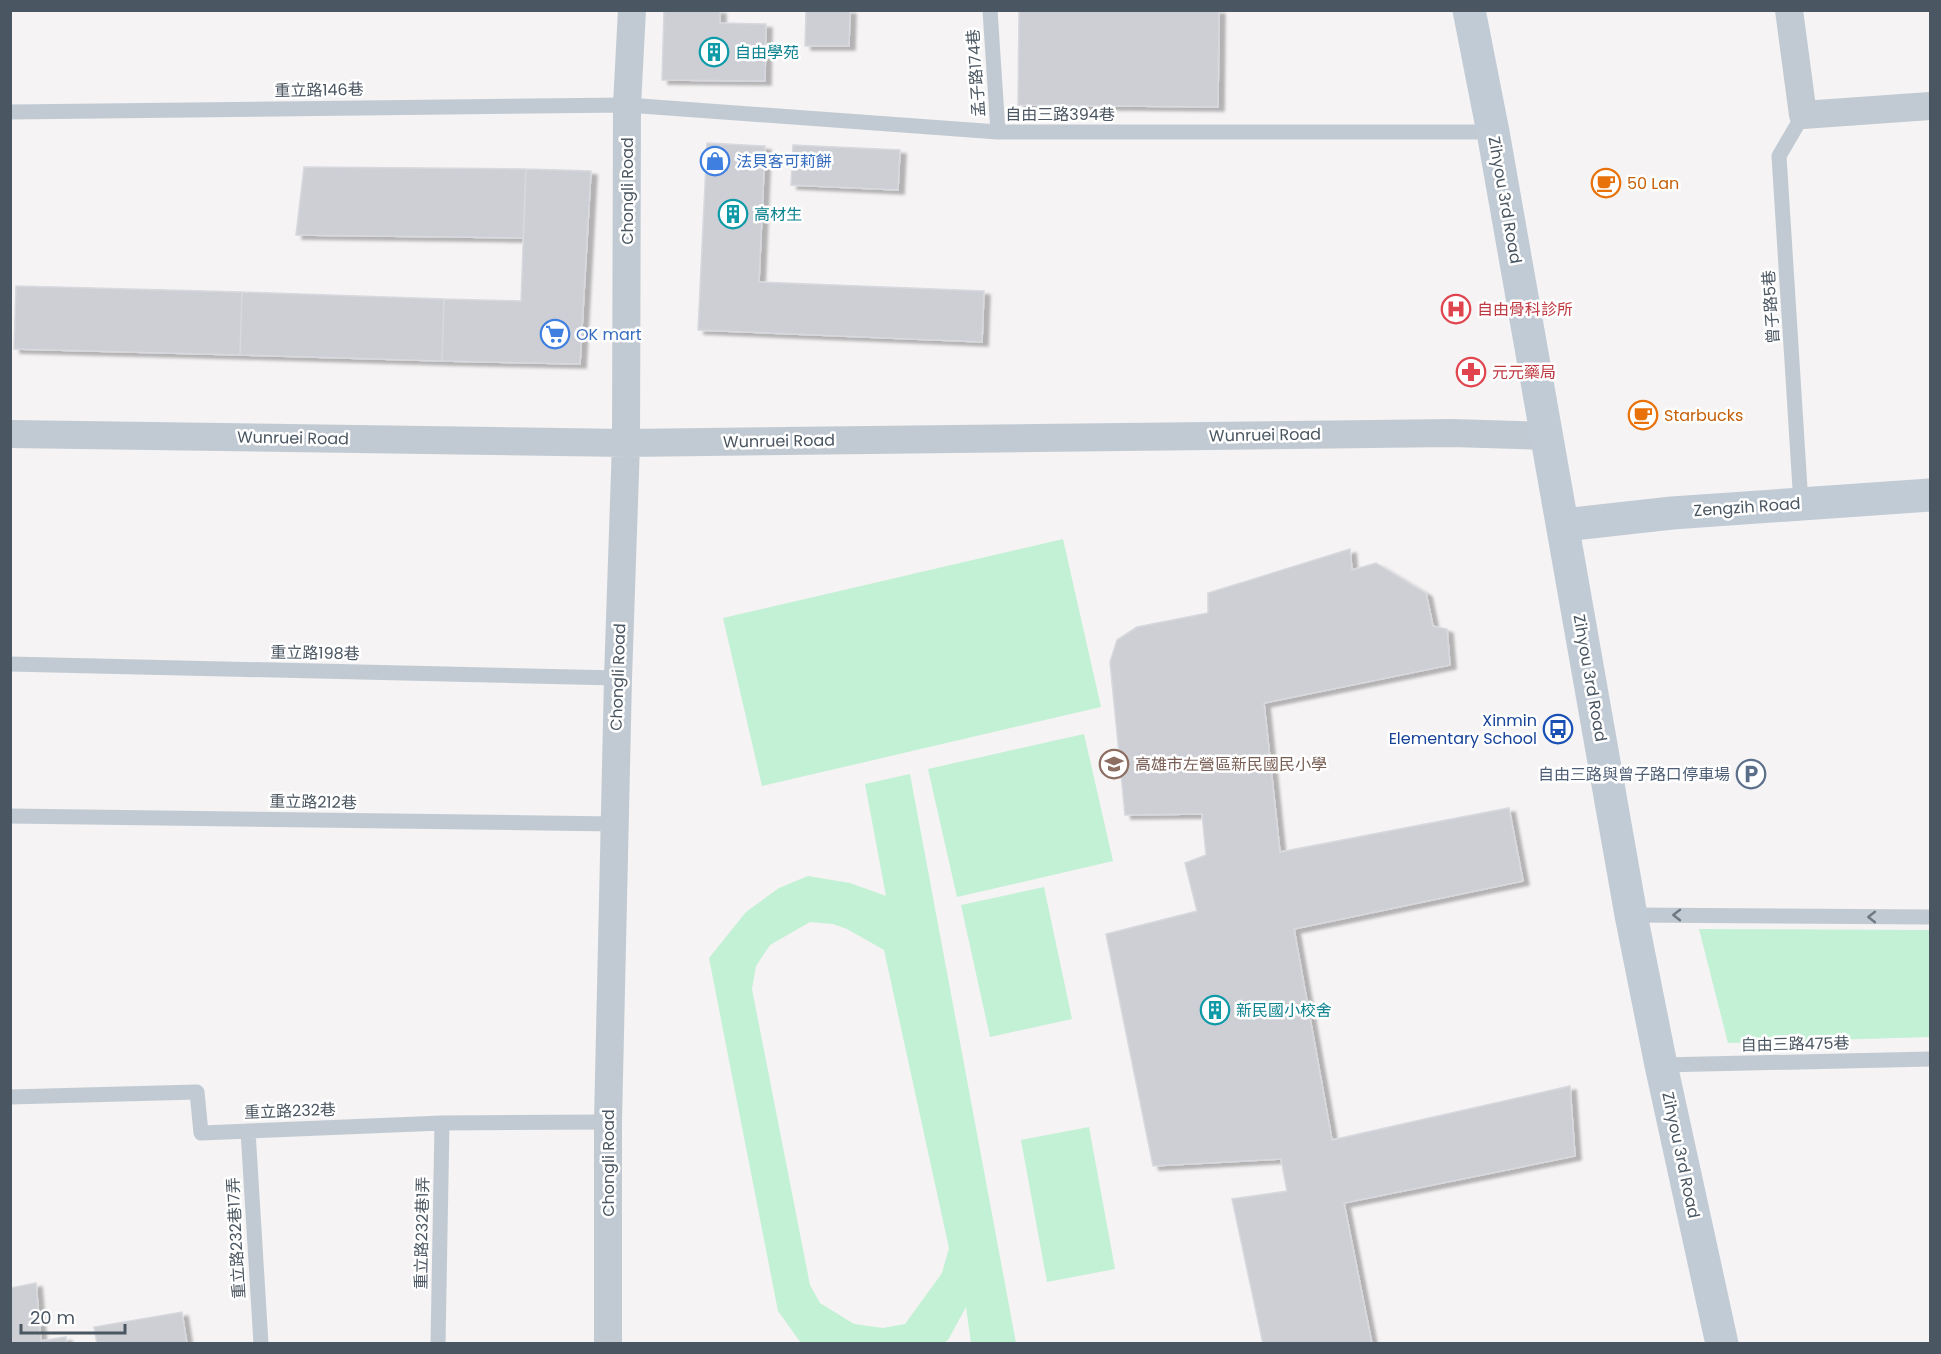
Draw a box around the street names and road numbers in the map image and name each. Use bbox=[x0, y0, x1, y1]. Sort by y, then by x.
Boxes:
street label: 孟子路174巷 bbox=[961, 28, 991, 118]
street label: 重立路146巷 bbox=[274, 78, 364, 102]
street label: 自由三路394巷 bbox=[1005, 103, 1115, 126]
street label: Zihyou 3rd Road bbox=[1483, 135, 1527, 265]
street label: Chongli Road bbox=[616, 137, 639, 245]
street label: 曾子路5巷 bbox=[1757, 269, 1785, 345]
street label: Wunruei Road bbox=[1209, 423, 1321, 447]
street label: Wunruei Road bbox=[237, 426, 349, 450]
street label: Wunruei Road bbox=[723, 429, 835, 453]
street label: Zengzih Road bbox=[1693, 492, 1801, 522]
street label: Zihyou 3rd Road bbox=[1568, 613, 1612, 743]
street label: Chongli Road bbox=[605, 623, 631, 731]
street label: 重立路198巷 bbox=[270, 641, 360, 665]
street label: 重立路212巷 bbox=[269, 790, 357, 814]
street label: 自由三路475巷 bbox=[1740, 1032, 1850, 1056]
street label: Zihyou 3rd Road bbox=[1656, 1090, 1706, 1220]
street label: 重立路232巷 bbox=[244, 1098, 336, 1124]
street label: Chongli Road bbox=[597, 1109, 620, 1217]
street label: 重立路232巷1弄 bbox=[410, 1176, 434, 1290]
street label: 重立路232巷17弄 bbox=[221, 1177, 251, 1299]

